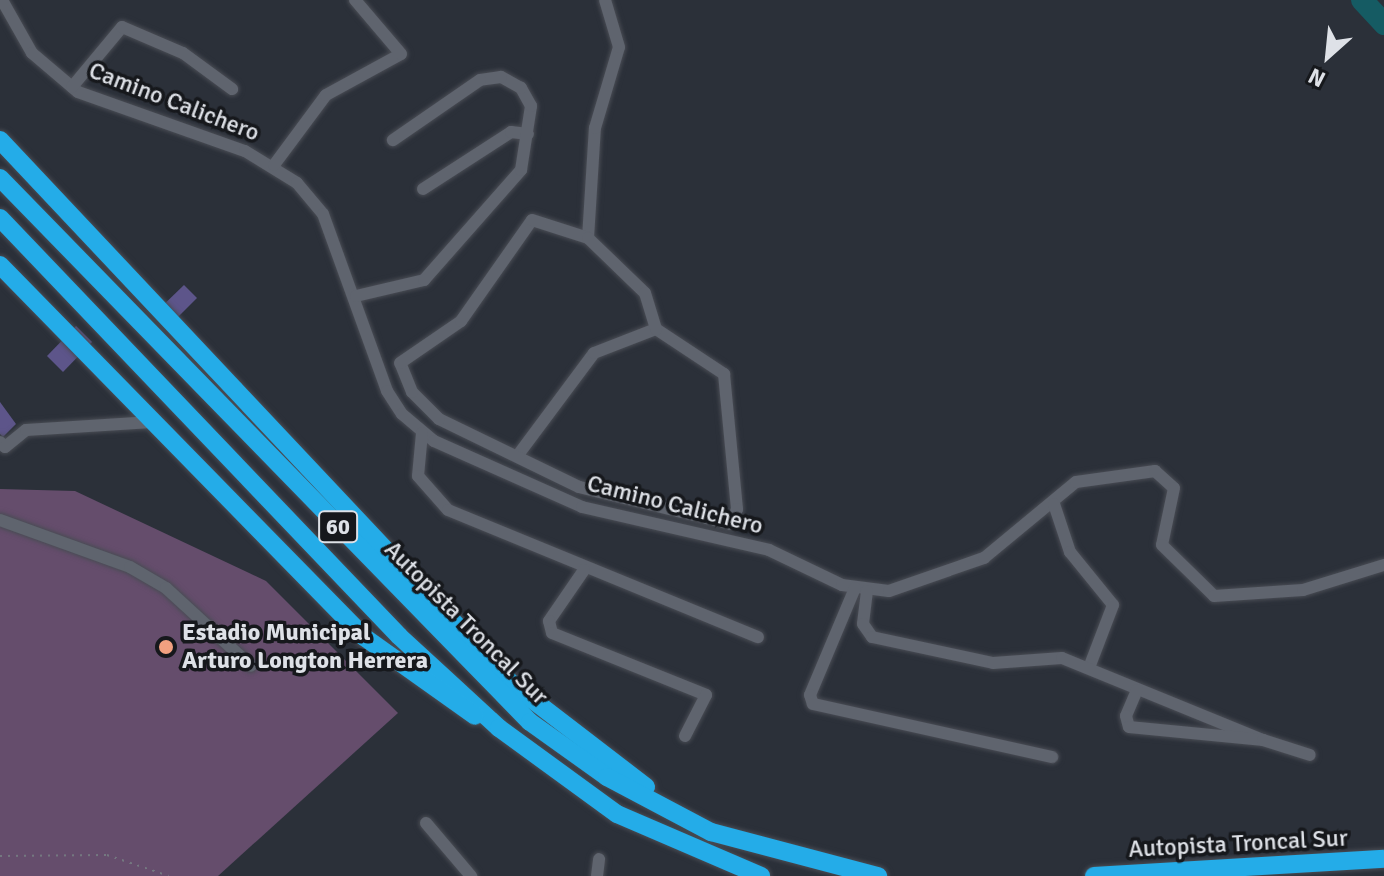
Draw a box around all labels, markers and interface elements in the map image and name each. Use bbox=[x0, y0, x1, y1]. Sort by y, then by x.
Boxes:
north arrow bbox=[1288, 16, 1368, 96]
street label: Camino Calichero bbox=[85, 56, 263, 148]
text: N bbox=[1304, 62, 1330, 93]
street label: Camino Calichero bbox=[584, 469, 766, 541]
road number: 60 bbox=[318, 509, 358, 545]
street label: Autopista Troncal Sur bbox=[378, 535, 554, 711]
place label: Estadio Municipal Arturo Longton Herrera bbox=[182, 619, 428, 675]
marker: Estadio Municipal Arturo Longton Herrera bbox=[157, 638, 175, 656]
street label: Autopista Troncal Sur bbox=[1128, 824, 1348, 864]

